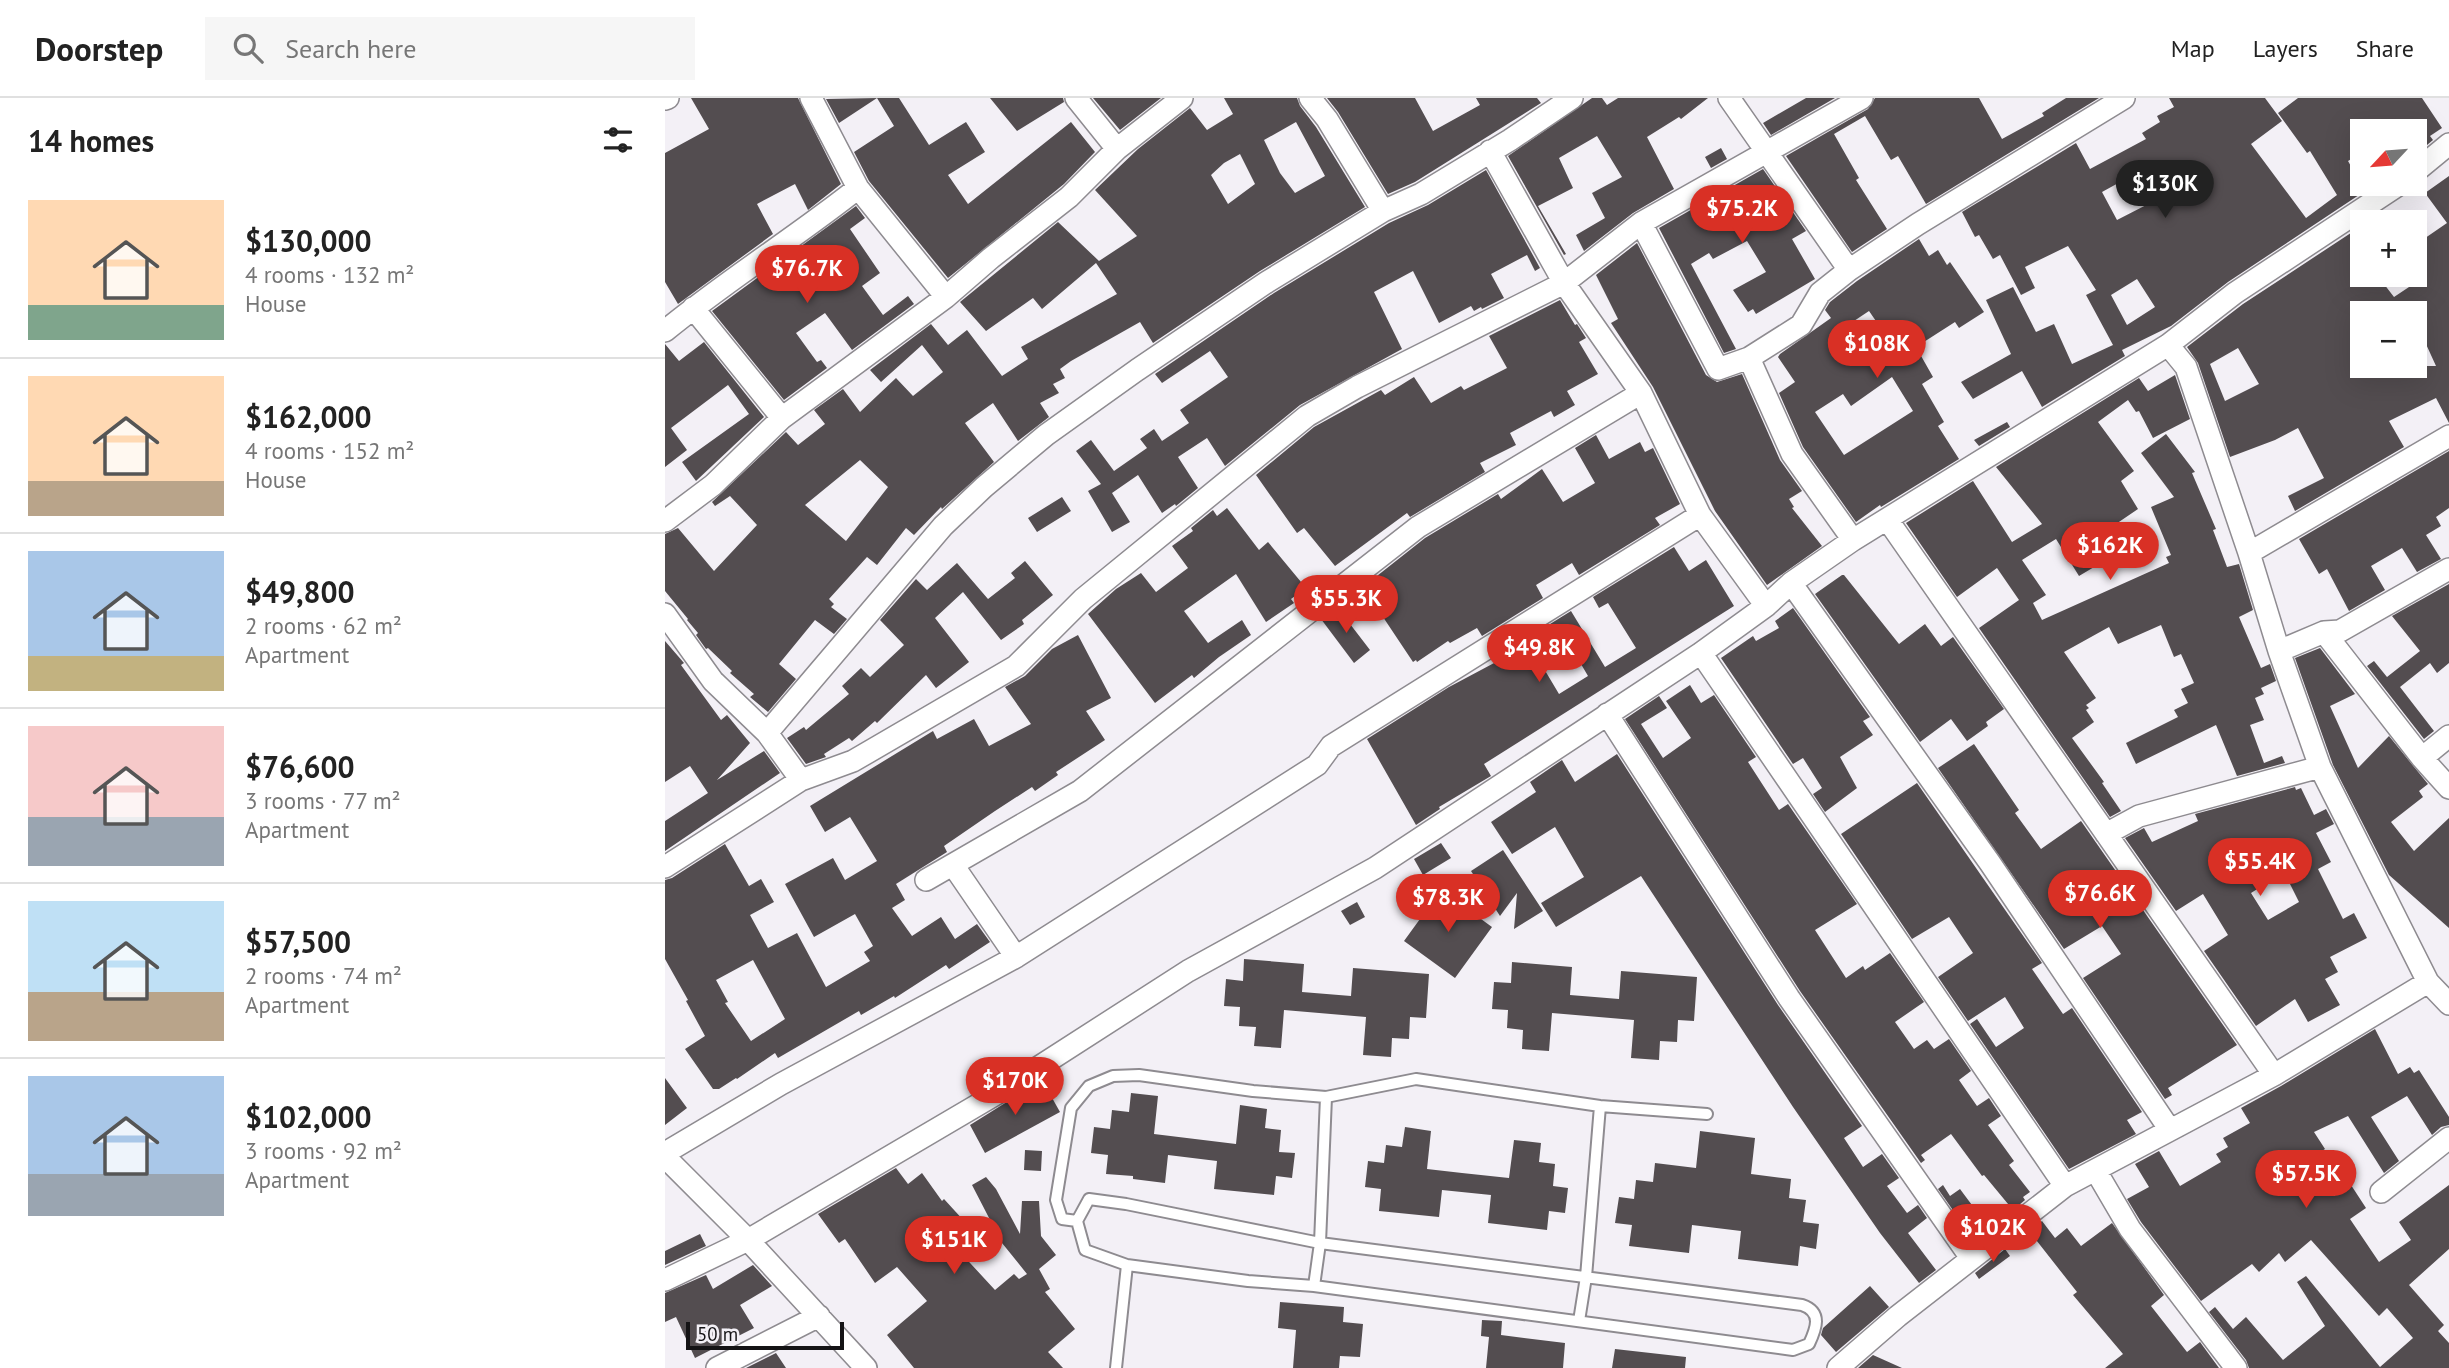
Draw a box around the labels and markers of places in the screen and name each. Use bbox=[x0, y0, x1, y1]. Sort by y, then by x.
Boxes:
pin: $130K bbox=[2116, 160, 2214, 220]
pin: $75.2K bbox=[1685, 186, 1799, 245]
pin: $76.7K bbox=[750, 246, 864, 305]
pin: $108K bbox=[1828, 320, 1926, 380]
pin: $162K bbox=[2061, 522, 2159, 582]
pin: $55.3K bbox=[1289, 575, 1403, 635]
pin: $49.8K bbox=[1482, 624, 1596, 684]
pin: $55.4K bbox=[2203, 838, 2317, 898]
pin: $76.6K bbox=[2043, 870, 2157, 930]
pin: $78.3K bbox=[1391, 874, 1505, 934]
pin: $170K bbox=[966, 1058, 1064, 1117]
pin: $57.5K bbox=[2249, 1150, 2363, 1210]
pin: $102K bbox=[1944, 1204, 2042, 1264]
pin: $151K bbox=[905, 1216, 1003, 1276]

